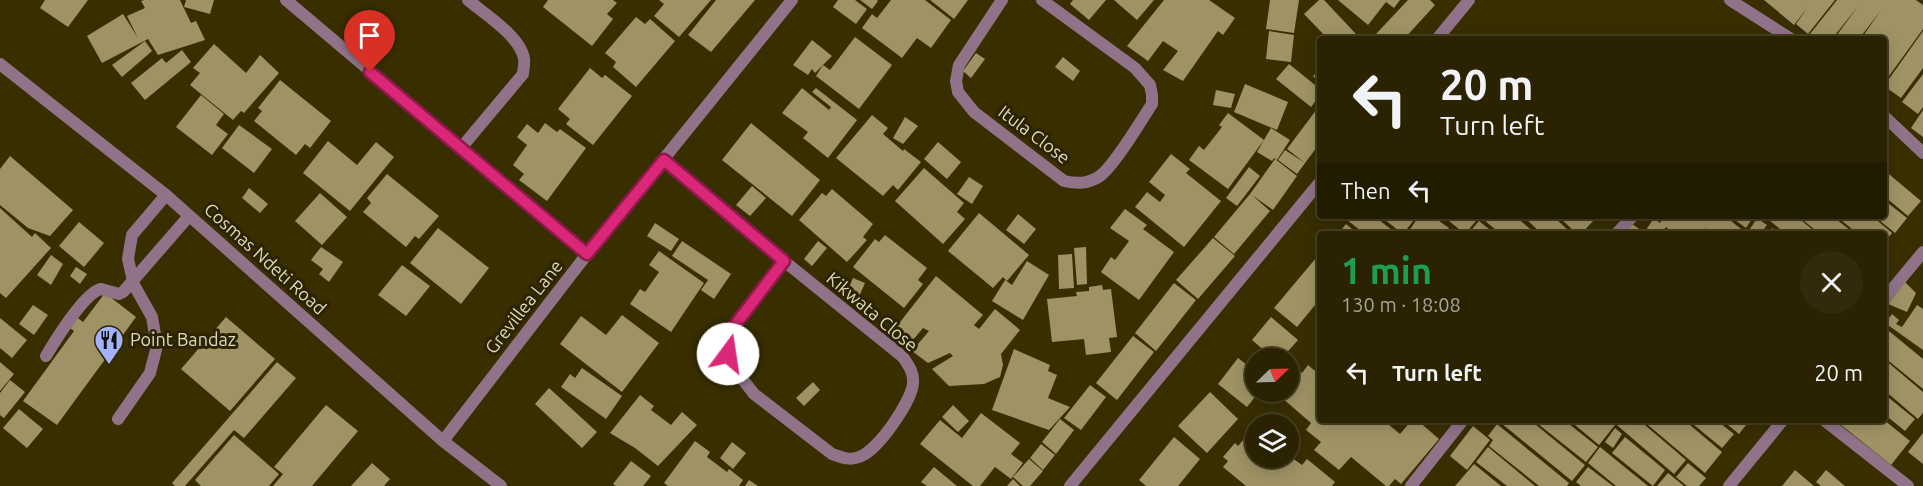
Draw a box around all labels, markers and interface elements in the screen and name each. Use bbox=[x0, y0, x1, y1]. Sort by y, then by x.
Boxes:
pin bbox=[344, 10, 395, 72]
icon: arrive bbox=[353, 19, 386, 52]
icon: left bbox=[1341, 60, 1419, 138]
text: 20 m bbox=[1440, 61, 1534, 108]
street label: Itula Close bbox=[995, 101, 1074, 168]
text: Turn left bbox=[1440, 110, 1544, 140]
icon: left bbox=[1403, 174, 1436, 207]
text: Then bbox=[1341, 178, 1391, 203]
street label: Cosmas Ndeti Road bbox=[201, 198, 330, 318]
text: 1 min bbox=[1341, 250, 1432, 291]
button: close bbox=[1800, 251, 1863, 314]
street label: Grevillea Lane bbox=[480, 256, 566, 357]
street label: Kikwata Close bbox=[823, 267, 922, 355]
text: 130 m · 18:08 bbox=[1341, 293, 1461, 316]
position arrow bbox=[696, 322, 760, 386]
restaurant icon: Point Bandaz bbox=[93, 324, 125, 366]
place label: Point Bandaz bbox=[130, 329, 236, 349]
north arrow bbox=[1245, 348, 1299, 402]
map controls bbox=[1245, 348, 1299, 468]
icon: left bbox=[1341, 356, 1374, 389]
text: Turn left bbox=[1392, 360, 1482, 385]
text: 20 m bbox=[1814, 360, 1863, 385]
button: layers bbox=[1245, 414, 1299, 468]

